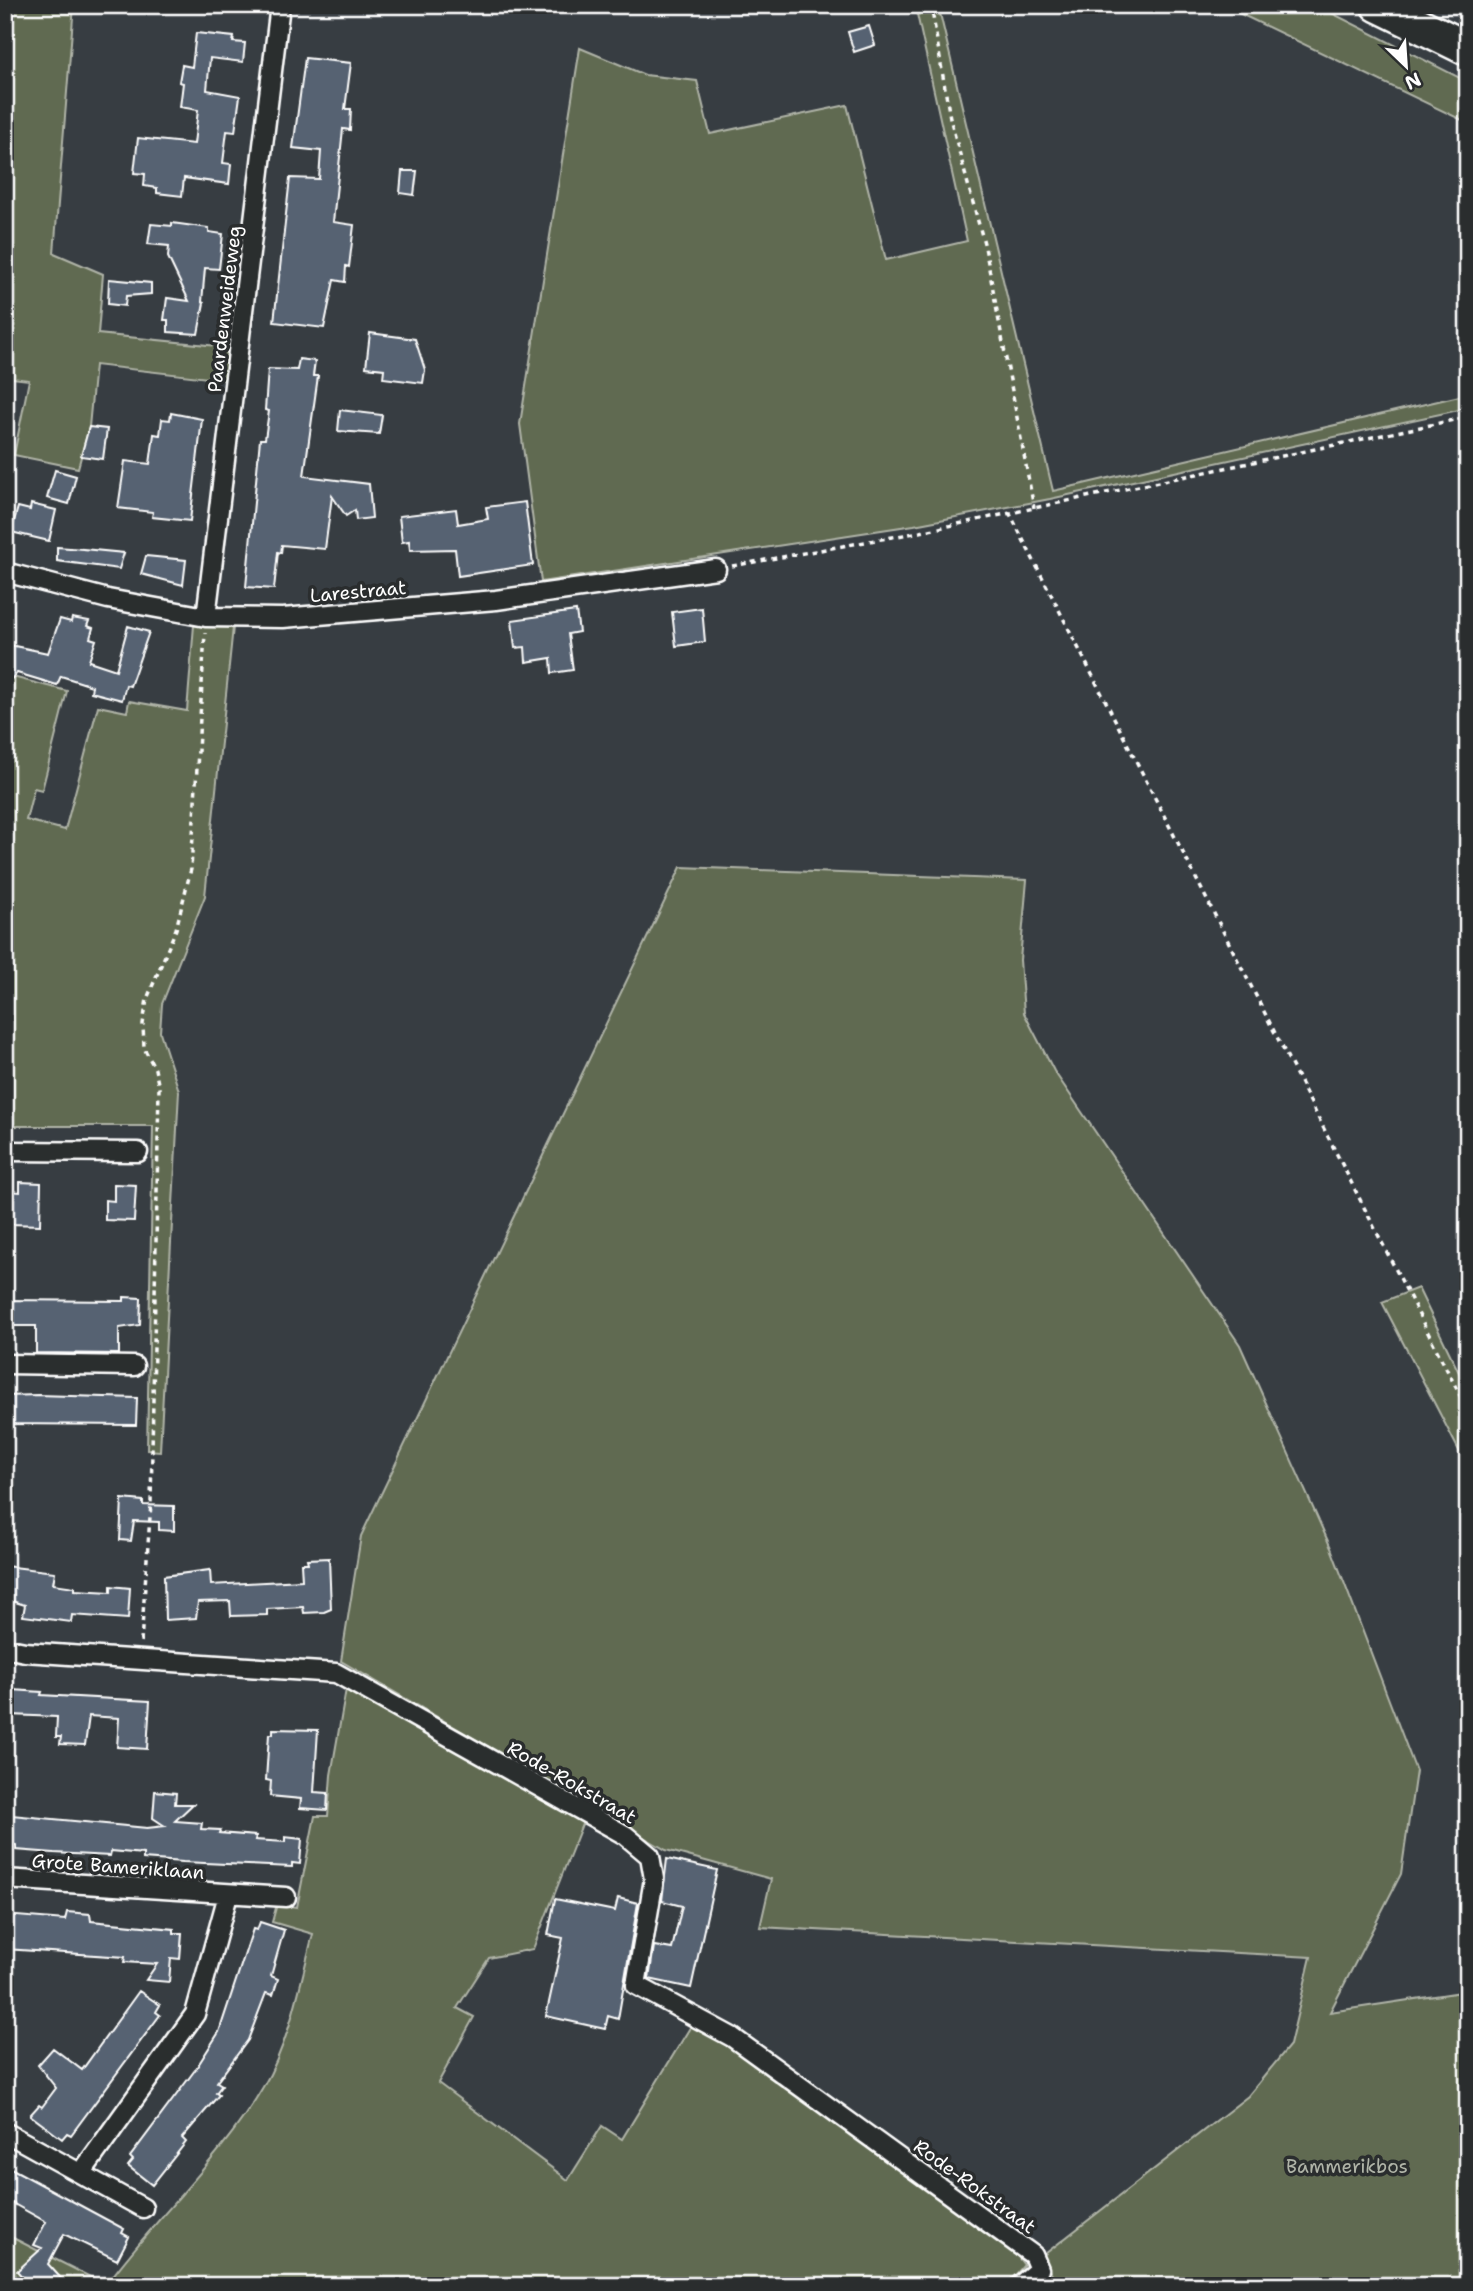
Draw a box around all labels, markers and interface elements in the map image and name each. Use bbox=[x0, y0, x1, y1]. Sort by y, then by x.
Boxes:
north arrow bbox=[1372, 32, 1442, 102]
text: N bbox=[1401, 66, 1425, 95]
street label: Paardenweideweg bbox=[202, 224, 247, 394]
street label: Larestraat bbox=[309, 575, 407, 608]
street label: Rode-Rokstraat bbox=[503, 1735, 641, 1830]
street label: Grote Bameriklaan bbox=[31, 1848, 205, 1885]
street label: Rode-Rokstraat bbox=[909, 2134, 1041, 2239]
park label: Bammerikbos bbox=[1286, 2154, 1408, 2179]

